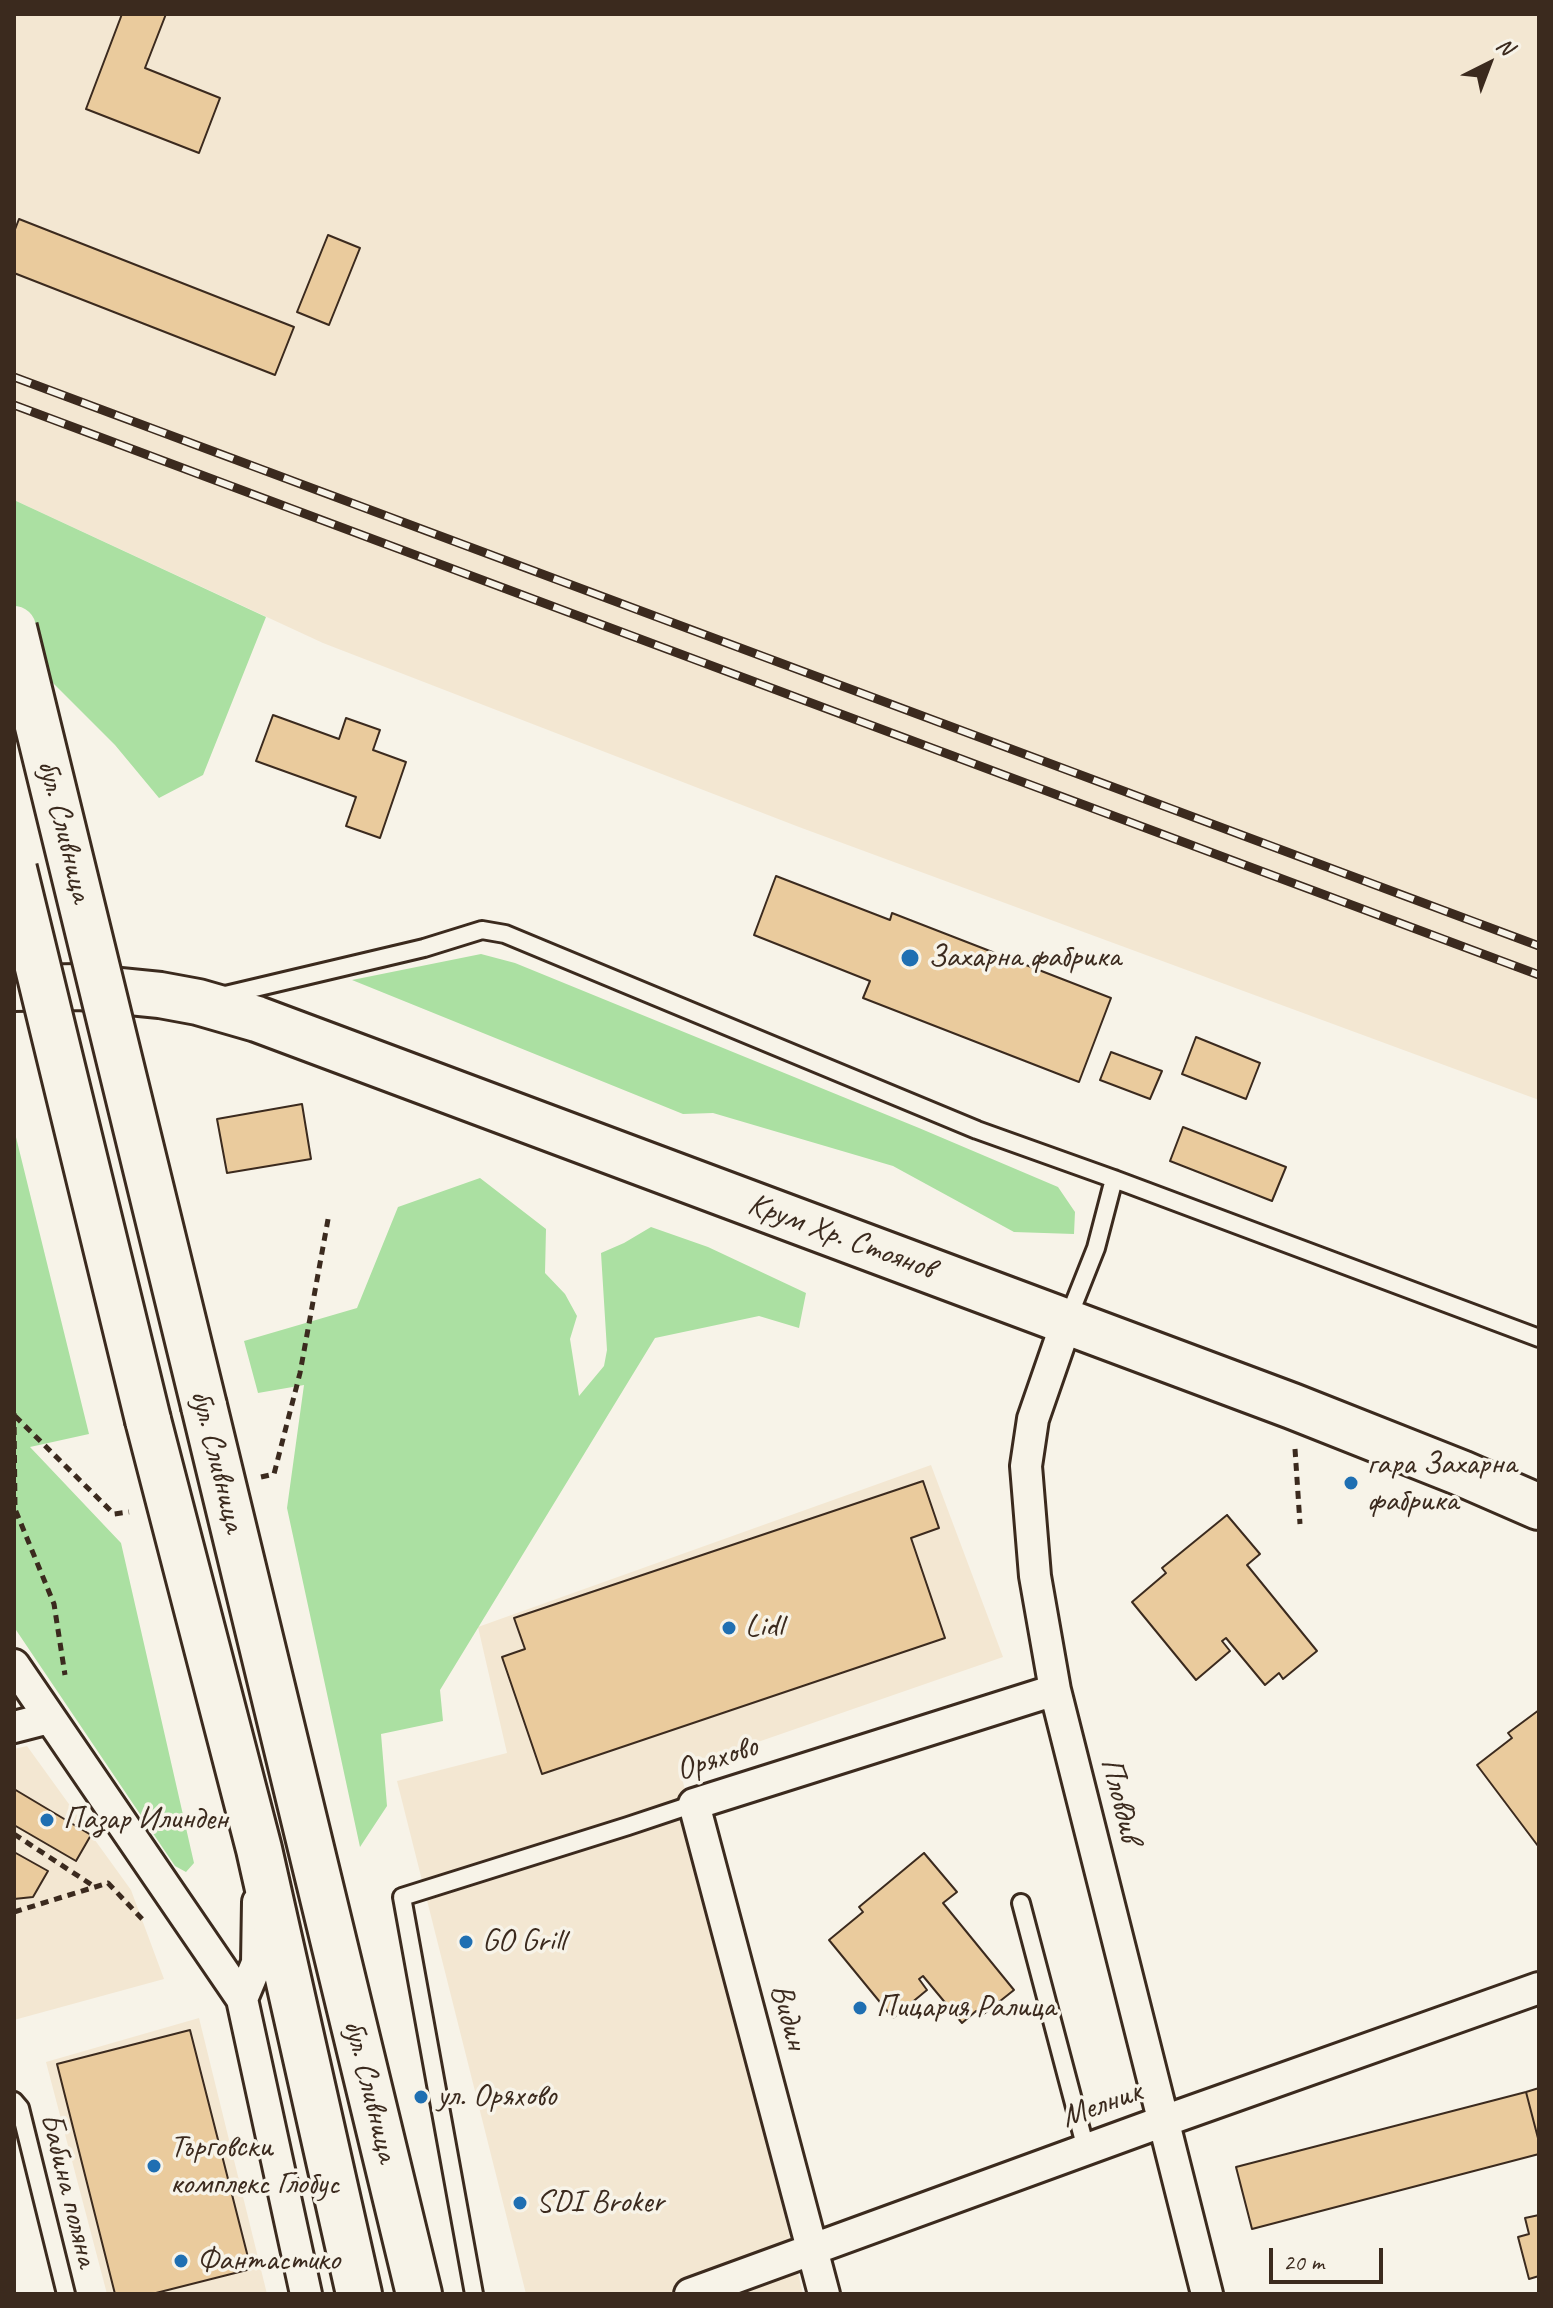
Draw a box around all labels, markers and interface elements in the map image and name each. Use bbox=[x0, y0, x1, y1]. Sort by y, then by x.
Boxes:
north arrow bbox=[1449, 24, 1529, 104]
text: N bbox=[1491, 31, 1519, 61]
street label: бул. Сливница bbox=[28, 756, 100, 906]
place label: Захарна фабрика bbox=[928, 939, 1121, 977]
marker: Захарна фабрика bbox=[899, 947, 921, 969]
street label: Крум Хр. Стоянов bbox=[743, 1186, 939, 1288]
street label: бул. Сливница bbox=[181, 1386, 253, 1536]
place label: гара Захарна фабрика bbox=[1367, 1446, 1516, 1521]
marker: гара Захарна фабрика bbox=[1342, 1474, 1360, 1492]
place label: Lidl bbox=[745, 1609, 783, 1647]
marker: Lidl bbox=[720, 1619, 738, 1637]
street label: Оряхово bbox=[671, 1728, 763, 1790]
street label: Пловдив bbox=[1091, 1754, 1149, 1846]
place label: Пазар Илинден bbox=[63, 1801, 228, 1839]
marker: Пазар Илинден bbox=[38, 1811, 56, 1829]
place label: GO Grill bbox=[482, 1923, 565, 1961]
marker: GO Grill bbox=[457, 1933, 475, 1951]
street label: Видин bbox=[761, 1980, 815, 2054]
place label: Пицария Ралица bbox=[876, 1989, 1055, 2027]
marker: Пицария Ралица bbox=[851, 1999, 869, 2017]
street label: бул. Сливница bbox=[334, 2016, 406, 2166]
street label: Мелник bbox=[1056, 2073, 1148, 2137]
place label: ул. Оряхово bbox=[437, 2078, 556, 2116]
marker: ул. Оряхово bbox=[412, 2088, 430, 2106]
street label: Бабина поляна bbox=[30, 2109, 106, 2271]
place label: Търговски комплекс Глобус bbox=[170, 2129, 339, 2204]
marker: Търговски комплекс Глобус bbox=[145, 2157, 163, 2175]
place label: SDI Broker bbox=[536, 2184, 664, 2222]
marker: SDI Broker bbox=[511, 2194, 529, 2212]
scale bar bbox=[1273, 2232, 1387, 2282]
place label: Фантастико bbox=[197, 2242, 340, 2280]
text: 20 m bbox=[1283, 2247, 1324, 2277]
marker: Фантастико bbox=[172, 2252, 190, 2270]

